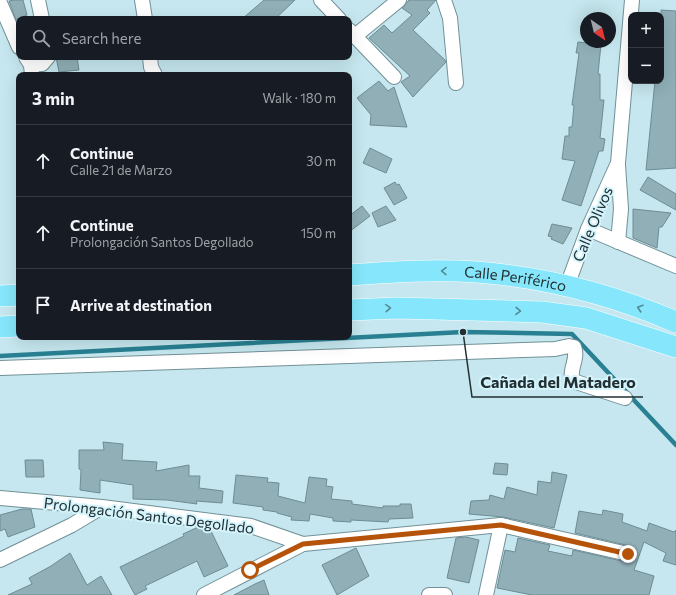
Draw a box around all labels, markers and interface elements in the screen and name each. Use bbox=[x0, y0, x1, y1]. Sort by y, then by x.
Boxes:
north arrow bbox=[580, 12, 616, 48]
map controls bbox=[628, 12, 664, 84]
button: + bbox=[628, 12, 664, 48]
search box bbox=[16, 16, 352, 60]
icon: search bbox=[30, 27, 52, 49]
text: Search here bbox=[62, 29, 141, 47]
button: − bbox=[628, 48, 664, 84]
text: 3 min bbox=[32, 88, 75, 109]
text: Walk · 180 m bbox=[262, 90, 336, 106]
text: Continue bbox=[70, 144, 134, 162]
icon: ahead bbox=[32, 150, 54, 172]
text: 30 m bbox=[306, 153, 336, 169]
text: Calle 21 de Marzo bbox=[70, 162, 172, 178]
street label: Calle Olivos bbox=[568, 184, 616, 264]
text: Continue bbox=[70, 216, 134, 234]
icon: ahead bbox=[32, 222, 54, 244]
text: 150 m bbox=[301, 225, 336, 241]
text: Prolongación Santos Degollado bbox=[70, 234, 254, 250]
street label: Calle Periférico bbox=[464, 262, 568, 295]
one-way arrow bbox=[441, 267, 447, 275]
icon: arrive bbox=[32, 294, 54, 316]
text: Arrive at destination bbox=[70, 296, 212, 314]
one-way arrow bbox=[385, 304, 391, 313]
one-way arrow bbox=[636, 304, 643, 313]
one-way arrow bbox=[515, 307, 521, 315]
callout: Cañada del Matadero bbox=[472, 369, 643, 397]
text: Cañada del Matadero bbox=[480, 372, 636, 391]
street label: Prolongación Santos Degollado bbox=[43, 493, 255, 537]
route end bbox=[619, 545, 637, 563]
route start bbox=[241, 561, 259, 579]

